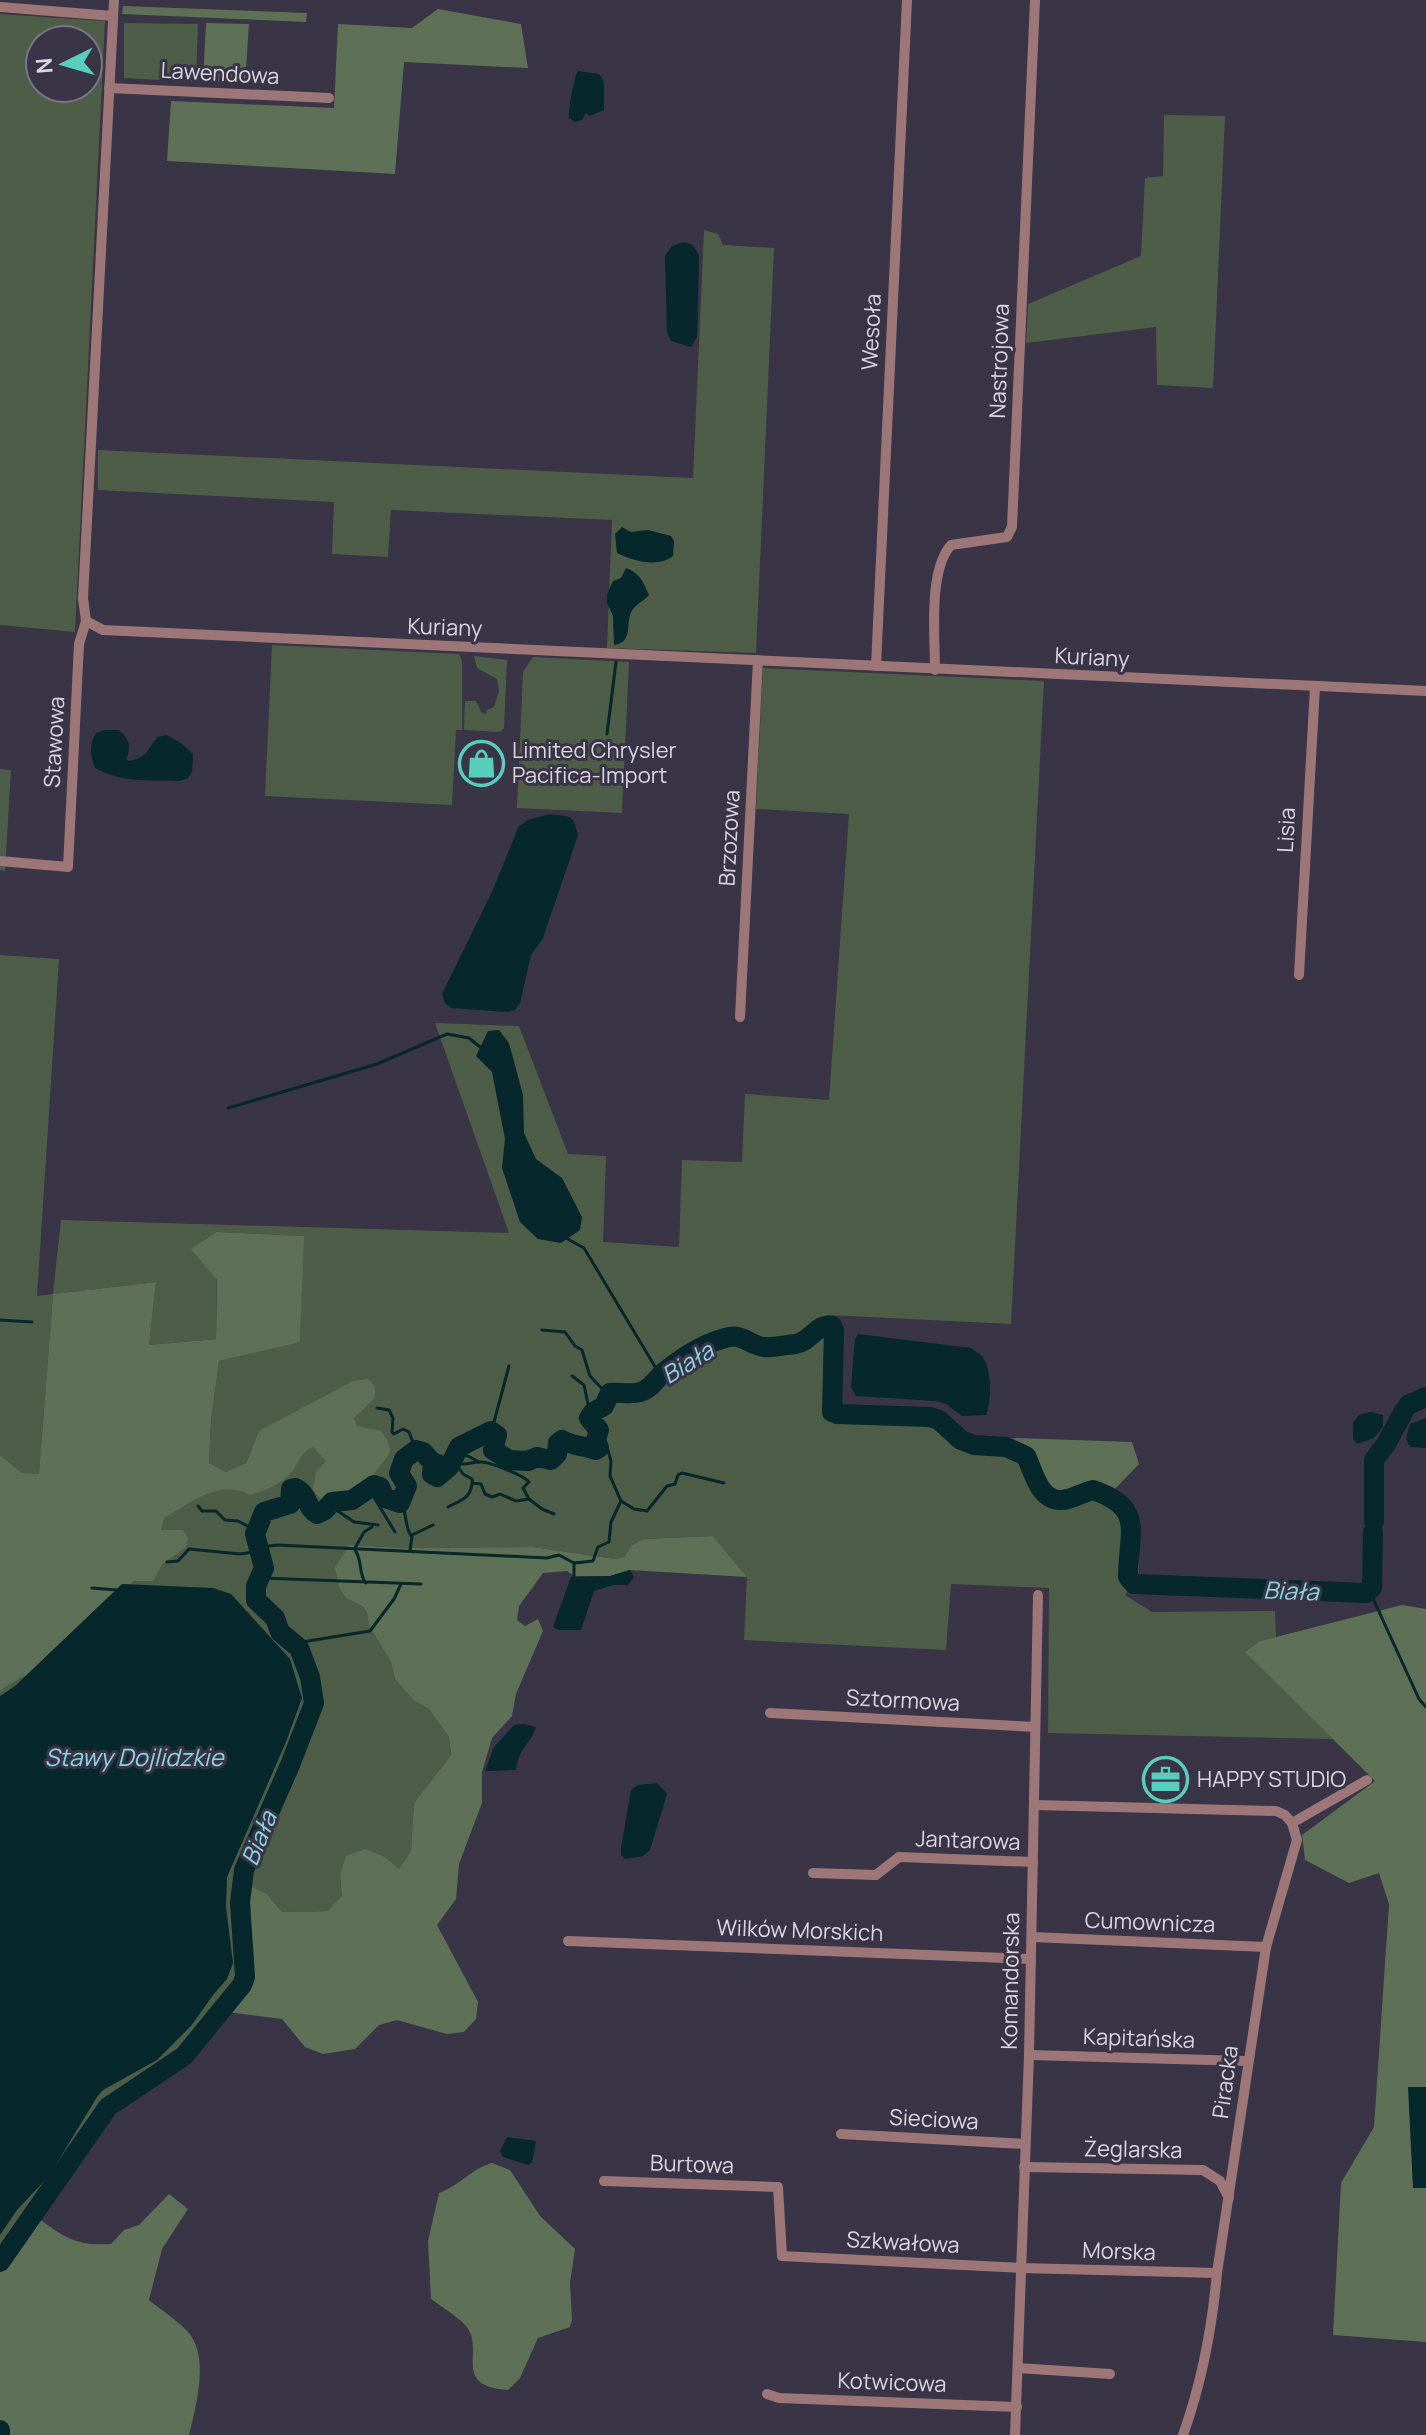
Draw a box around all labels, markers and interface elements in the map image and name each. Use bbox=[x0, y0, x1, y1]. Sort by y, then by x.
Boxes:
north arrow bbox=[24, 24, 104, 104]
street label: Lawendowa bbox=[160, 55, 280, 91]
text: N bbox=[28, 57, 60, 75]
street label: Wesoła bbox=[854, 293, 888, 371]
street label: Nastrojowa bbox=[982, 303, 1016, 419]
street label: Kuriany bbox=[407, 611, 483, 643]
street label: Kuriany bbox=[1054, 640, 1131, 674]
street label: Stawowa bbox=[37, 695, 71, 789]
place label: Limited Chrysler Pacifica-Import bbox=[512, 735, 677, 790]
shop icon: Limited Chrysler Pacifica-Import bbox=[457, 739, 505, 787]
street label: Brzozowa bbox=[711, 789, 747, 887]
street label: Lisia bbox=[1270, 807, 1302, 853]
water label: Biała bbox=[655, 1332, 721, 1391]
water label: Biała bbox=[1263, 1573, 1321, 1608]
street label: Sztormowa bbox=[845, 1682, 961, 1718]
water label: Stawy Dojlidzkie bbox=[44, 1740, 225, 1773]
office icon: HAPPY STUDIO bbox=[1142, 1755, 1190, 1803]
place label: HAPPY STUDIO bbox=[1197, 1764, 1346, 1794]
water label: Biała bbox=[232, 1805, 284, 1870]
street label: Jantarowa bbox=[915, 1823, 1021, 1857]
street label: Cumownicza bbox=[1084, 1905, 1216, 1939]
street label: Wilków Morskich bbox=[716, 1912, 884, 1948]
street label: Komandorska bbox=[994, 1912, 1026, 2050]
street label: Kapitańska bbox=[1082, 2021, 1196, 2055]
street label: Piracka bbox=[1205, 2044, 1245, 2120]
street label: Sieciowa bbox=[888, 2102, 980, 2136]
street label: Żeglarska bbox=[1083, 2133, 1183, 2165]
street label: Burtowa bbox=[650, 2148, 734, 2180]
street label: Szkwałowa bbox=[846, 2224, 960, 2260]
street label: Morska bbox=[1082, 2235, 1156, 2267]
street label: Kotwicowa bbox=[837, 2365, 947, 2399]

